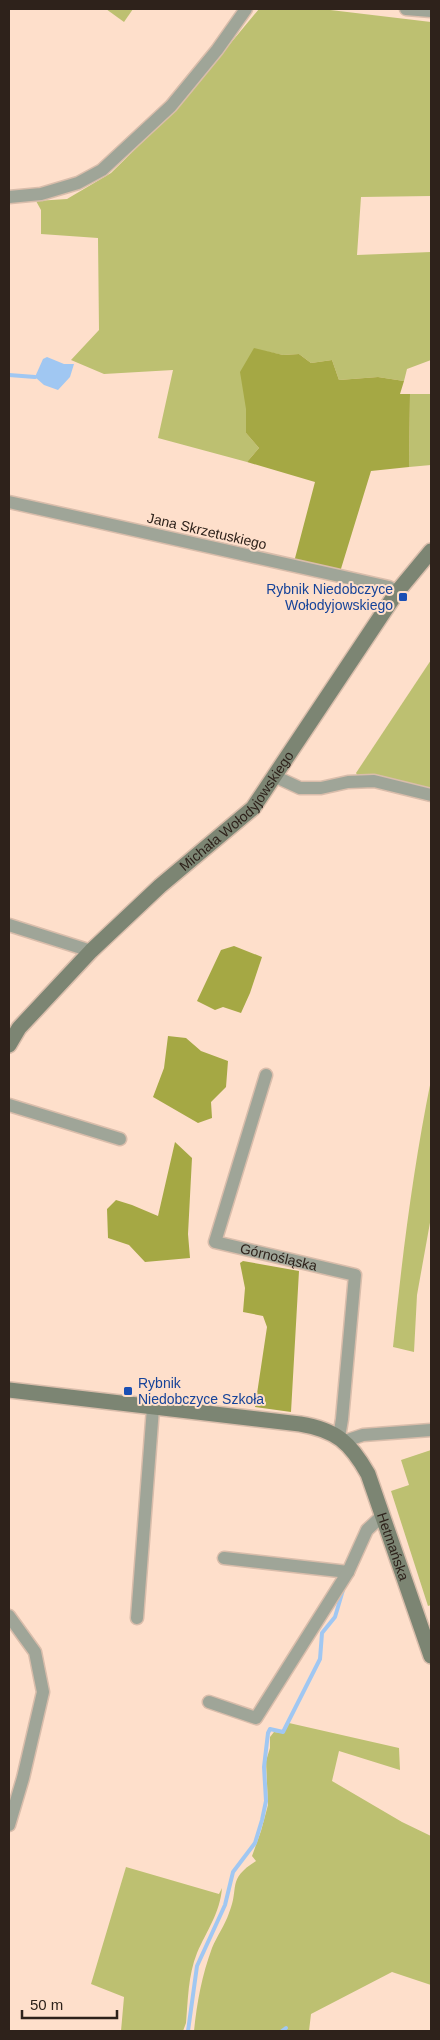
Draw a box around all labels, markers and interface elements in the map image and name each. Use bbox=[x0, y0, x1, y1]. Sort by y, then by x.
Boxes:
street label: Jana Skrzetuskiego bbox=[146, 509, 269, 553]
place label: Rybnik Niedobczyce Wołodyjowskiego bbox=[266, 581, 393, 613]
marker: Rybnik Niedobczyce Wołodyjowskiego bbox=[397, 591, 409, 603]
street label: Michała Wołodyjowskiego bbox=[176, 748, 297, 874]
street label: Górnośląska bbox=[239, 1240, 319, 1274]
place label: Rybnik Niedobczyce Szkoła bbox=[138, 1375, 264, 1407]
marker: Rybnik Niedobczyce Szkoła bbox=[122, 1385, 134, 1397]
street label: Hetmańska bbox=[374, 1510, 412, 1583]
scale bar bbox=[22, 1988, 118, 2020]
text: 50 m bbox=[30, 1996, 63, 2013]

